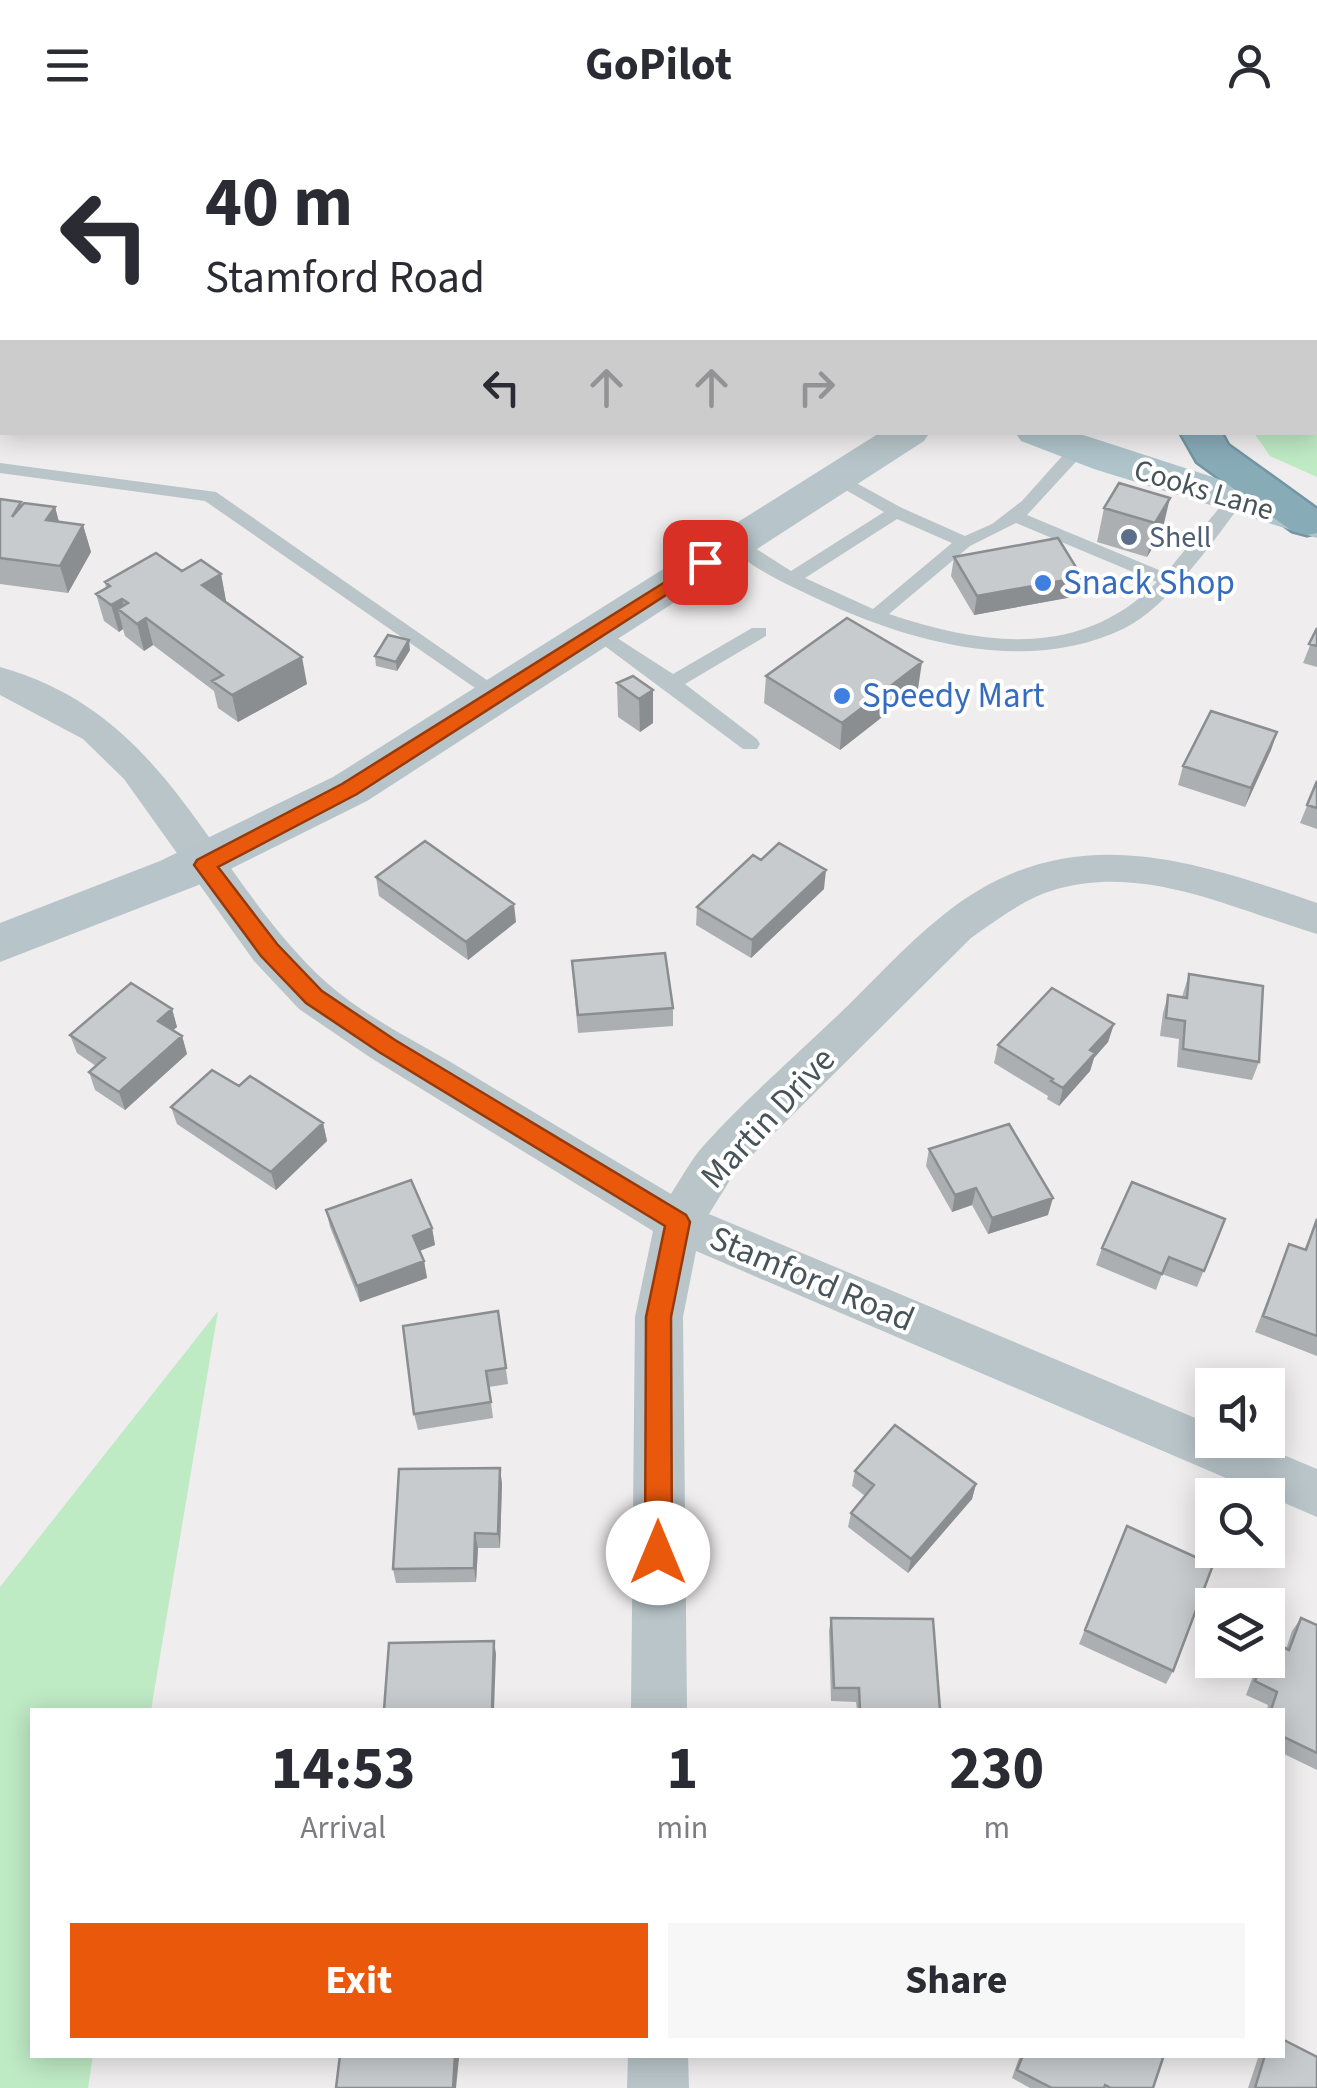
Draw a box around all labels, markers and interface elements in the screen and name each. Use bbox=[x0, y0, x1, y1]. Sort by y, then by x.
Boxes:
text: GoPilot bbox=[585, 33, 732, 97]
icon: menu bbox=[40, 38, 95, 93]
icon: person bbox=[1222, 38, 1277, 93]
text: 40 m bbox=[205, 153, 353, 253]
icon: left bbox=[40, 170, 170, 300]
text: Stamford Road bbox=[205, 246, 485, 310]
icon: left bbox=[474, 360, 529, 415]
icon: ahead bbox=[579, 360, 634, 415]
icon: ahead bbox=[684, 360, 739, 415]
icon: right bbox=[789, 360, 844, 415]
street label: Cooks Lane bbox=[1129, 448, 1279, 532]
place label: Shell bbox=[1149, 516, 1212, 559]
pin bbox=[663, 520, 748, 605]
marker: Shell bbox=[1118, 526, 1140, 548]
icon: arrive bbox=[678, 535, 733, 590]
place label: Snack Shop bbox=[1063, 558, 1235, 608]
marker: Snack Shop bbox=[1032, 572, 1054, 594]
place label: Speedy Mart bbox=[862, 671, 1045, 721]
marker: Speedy Mart bbox=[831, 685, 853, 707]
street label: Martin Drive bbox=[689, 1036, 847, 1200]
street label: Stamford Road bbox=[702, 1213, 922, 1345]
map controls bbox=[1195, 1368, 1285, 1678]
button: sound bbox=[1195, 1368, 1285, 1458]
button: search bbox=[1195, 1478, 1285, 1568]
position arrow bbox=[606, 1501, 710, 1605]
button: layers bbox=[1195, 1588, 1285, 1678]
text: 14:53 bbox=[271, 1727, 416, 1812]
text: 1 bbox=[667, 1727, 698, 1812]
text: 230 bbox=[949, 1727, 1044, 1812]
text: Arrival bbox=[300, 1805, 386, 1851]
text: min bbox=[656, 1805, 708, 1851]
text: m bbox=[983, 1805, 1010, 1851]
button: Exit bbox=[70, 1923, 648, 2038]
button: Share bbox=[668, 1923, 1245, 2038]

